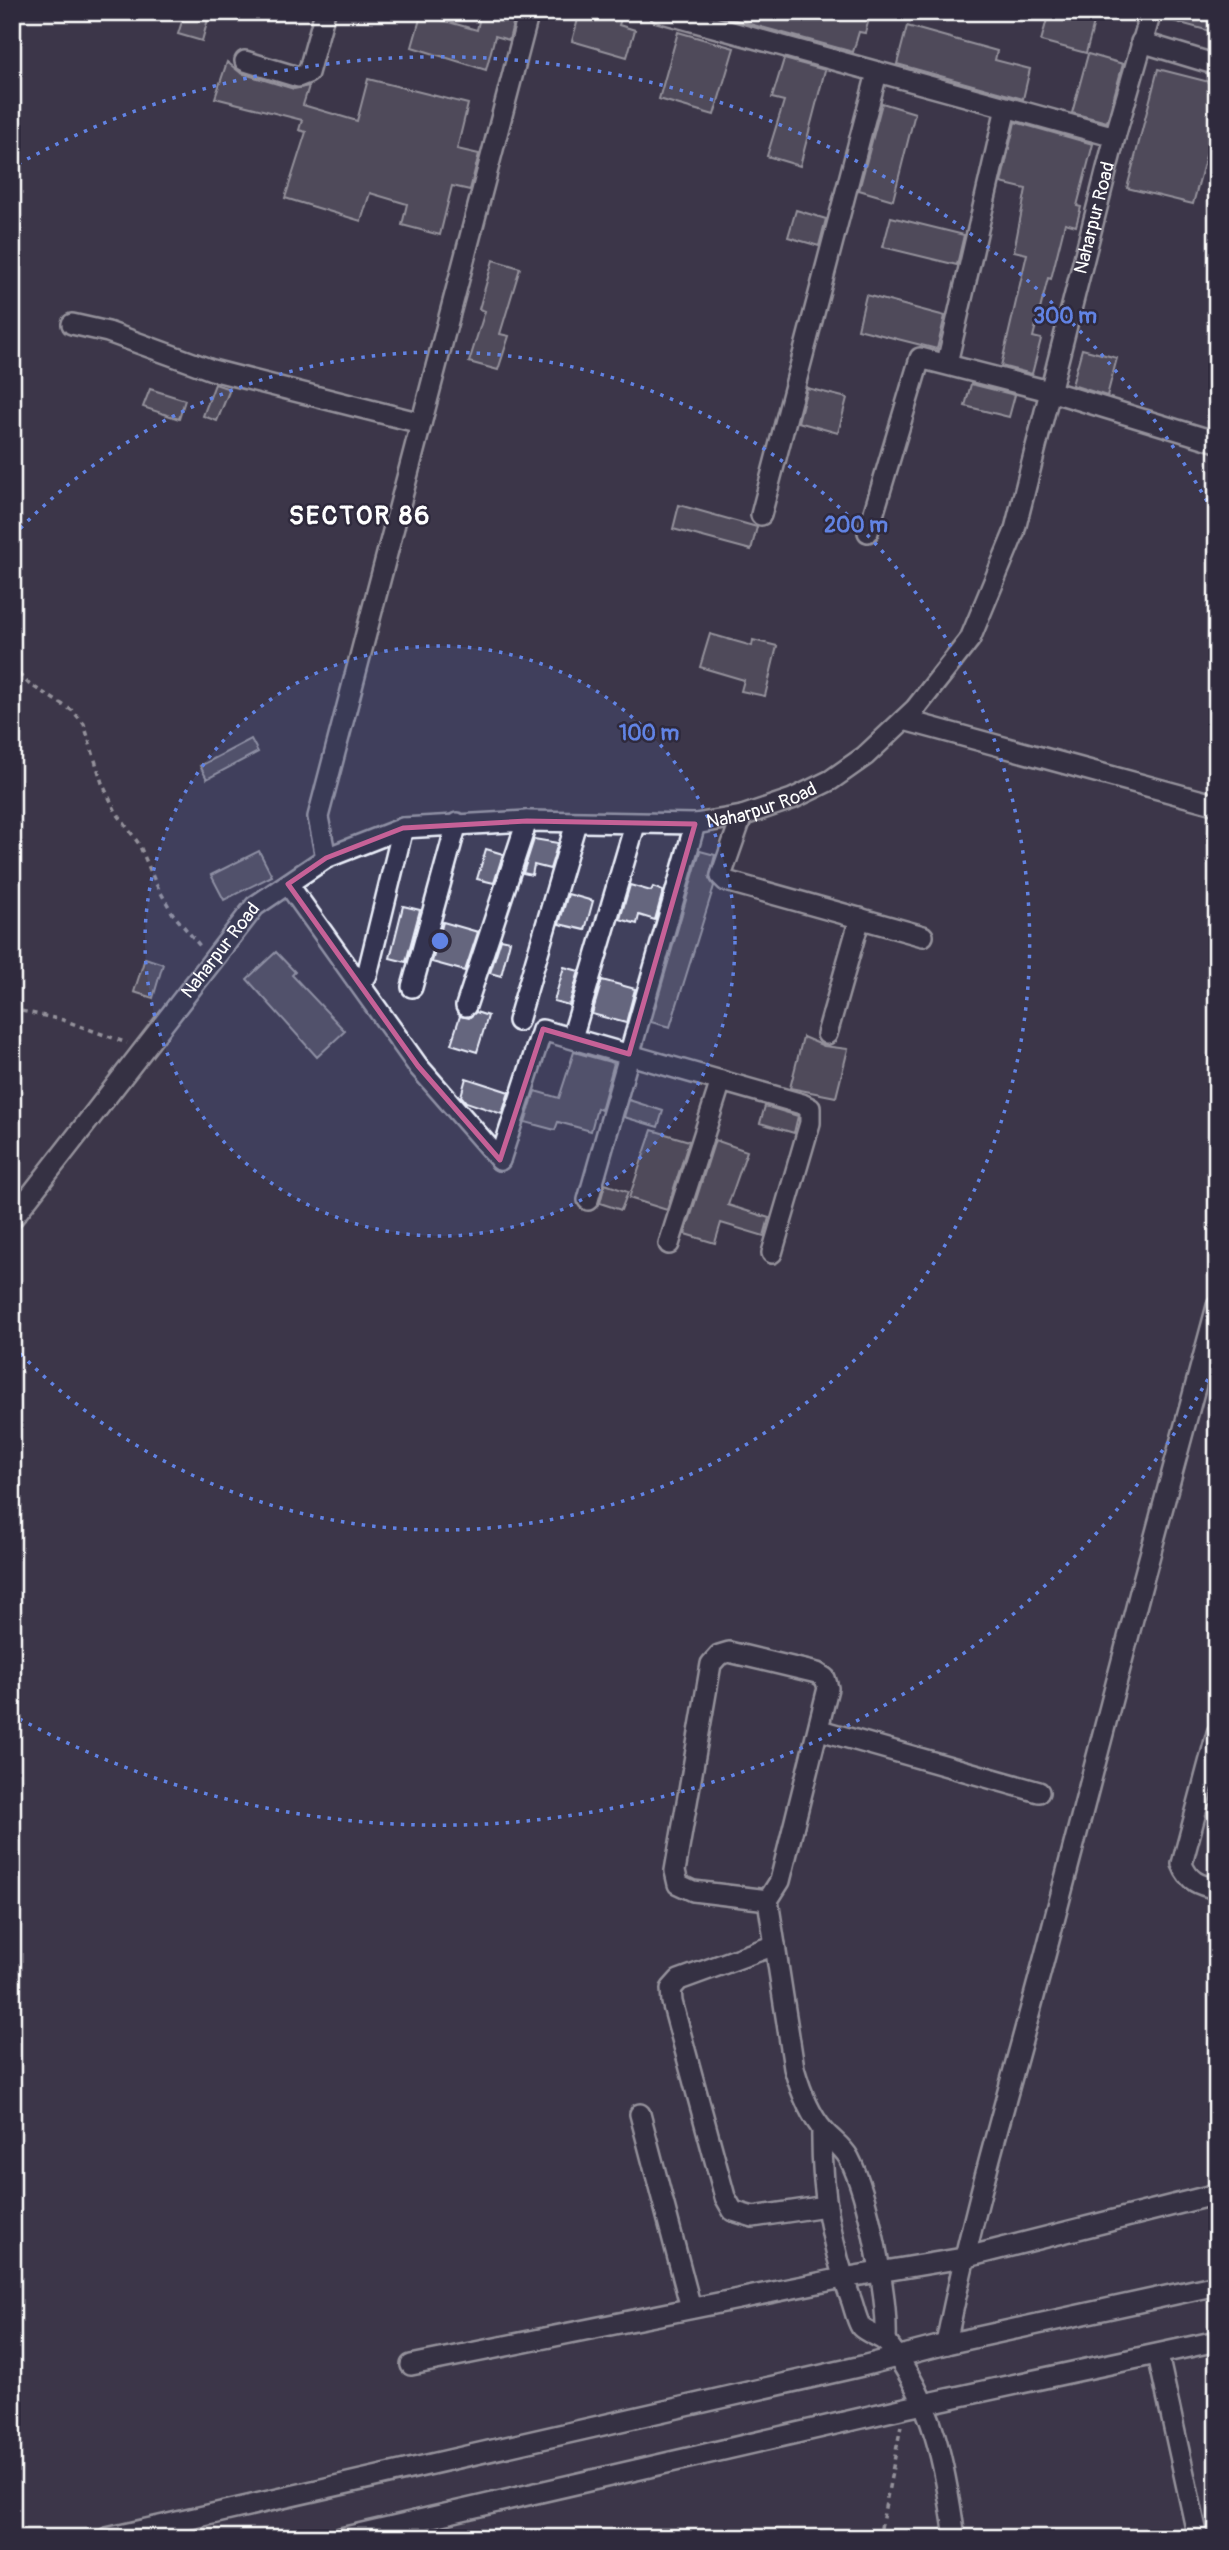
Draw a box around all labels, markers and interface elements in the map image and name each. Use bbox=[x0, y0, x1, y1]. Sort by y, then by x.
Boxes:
street label: Naharpur Road bbox=[1069, 159, 1120, 277]
text: 300 m bbox=[1033, 303, 1097, 330]
district label: SECTOR 86 bbox=[289, 500, 431, 532]
text: 200 m bbox=[824, 512, 888, 539]
text: 100 m bbox=[619, 720, 679, 747]
street label: Naharpur Road bbox=[704, 777, 821, 834]
street label: Naharpur Road bbox=[176, 898, 265, 1003]
centre of rings bbox=[428, 929, 452, 953]

